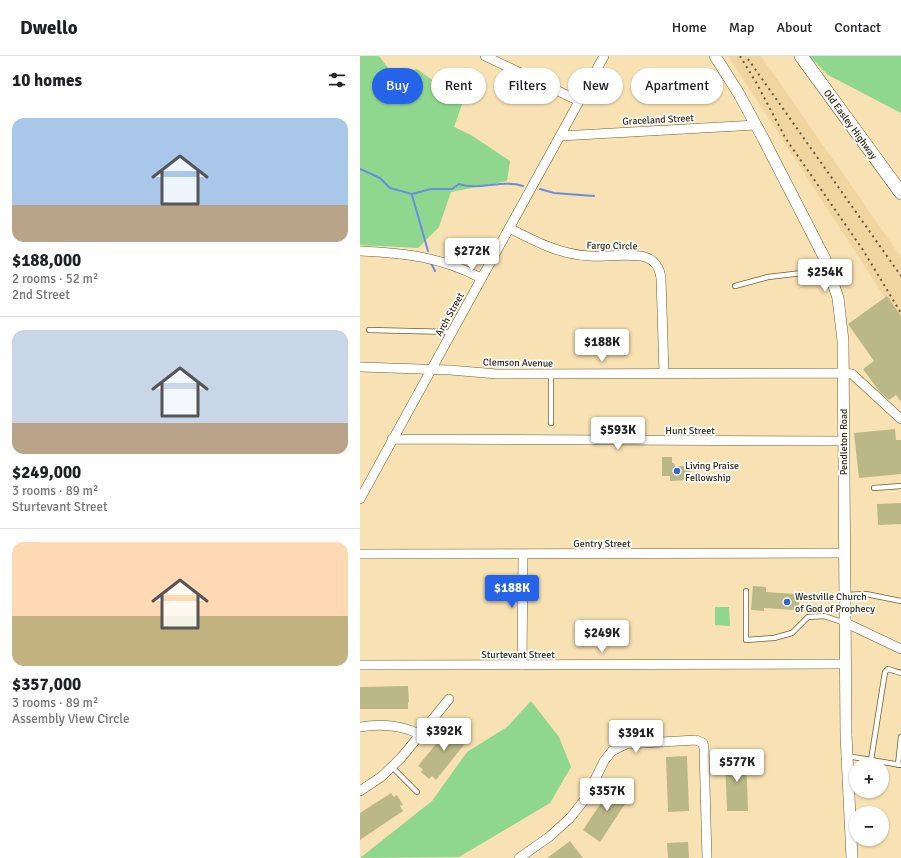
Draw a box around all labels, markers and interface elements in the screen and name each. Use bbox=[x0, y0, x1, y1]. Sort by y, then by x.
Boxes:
text: Dwello bbox=[20, 16, 78, 40]
text: Home bbox=[672, 19, 707, 36]
text: Map bbox=[729, 19, 754, 36]
text: About bbox=[776, 19, 812, 36]
text: Contact bbox=[834, 19, 881, 36]
chip: Buy bbox=[372, 68, 423, 104]
chip: Rent bbox=[431, 68, 486, 104]
chip: Filters bbox=[494, 68, 560, 104]
chip: New bbox=[568, 68, 623, 104]
chip: Apartment bbox=[631, 68, 723, 104]
icon: filters bbox=[326, 69, 348, 91]
text: 10 homes bbox=[12, 70, 82, 91]
street label: Old Easley Highway bbox=[821, 87, 880, 162]
street label: Graceland Street bbox=[622, 112, 695, 128]
icon: home bbox=[144, 144, 216, 216]
pin: $272K bbox=[444, 238, 500, 272]
street label: Fargo Circle bbox=[586, 240, 638, 252]
text: $272K bbox=[454, 243, 490, 259]
text: $188,000 bbox=[12, 250, 81, 271]
pin: $254K bbox=[797, 259, 853, 293]
text: $254K bbox=[807, 264, 843, 280]
text: 2 rooms · 52 m² bbox=[12, 271, 98, 287]
text: 2nd Street bbox=[12, 287, 70, 303]
street label: Arch Street bbox=[433, 290, 467, 338]
pin: $188K bbox=[574, 329, 630, 363]
text: $188K bbox=[584, 334, 620, 350]
icon: home bbox=[144, 356, 216, 428]
street label: Clemson Avenue bbox=[483, 356, 553, 370]
street label: Pendleton Road bbox=[838, 409, 850, 475]
pin: $593K bbox=[590, 417, 646, 451]
text: $593K bbox=[600, 422, 636, 438]
street label: Hunt Street bbox=[665, 425, 715, 437]
place label: Living Praise Fellowship bbox=[685, 460, 739, 484]
text: $249,000 bbox=[12, 462, 81, 483]
marker: Living Praise Fellowship bbox=[672, 466, 682, 476]
text: 3 rooms · 89 m² bbox=[12, 483, 98, 499]
text: Sturtevant Street bbox=[12, 499, 108, 515]
street label: Gentry Street bbox=[573, 538, 631, 550]
icon: home bbox=[144, 568, 216, 640]
pin: $188K bbox=[484, 575, 540, 609]
text: $188K bbox=[494, 580, 530, 596]
place label: Westville Church of God of Prophecy bbox=[795, 591, 875, 615]
marker: Westville Church of God of Prophecy bbox=[782, 597, 792, 607]
pin: $249K bbox=[574, 620, 630, 654]
text: $249K bbox=[584, 625, 620, 641]
street label: Sturtevant Street bbox=[481, 649, 555, 661]
text: $357,000 bbox=[12, 674, 81, 695]
text: 3 rooms · 89 m² bbox=[12, 695, 98, 711]
text: Assembly View Circle bbox=[12, 711, 129, 727]
pin: $392K bbox=[416, 718, 472, 752]
pin: $391K bbox=[608, 720, 664, 754]
text: $392K bbox=[426, 723, 462, 739]
text: $391K bbox=[618, 725, 654, 741]
pin: $577K bbox=[709, 749, 765, 783]
text: $577K bbox=[719, 754, 755, 770]
map controls bbox=[849, 758, 889, 846]
button: + bbox=[849, 758, 889, 798]
pin: $357K bbox=[579, 778, 635, 812]
text: $357K bbox=[589, 783, 625, 799]
button: − bbox=[849, 806, 889, 846]

